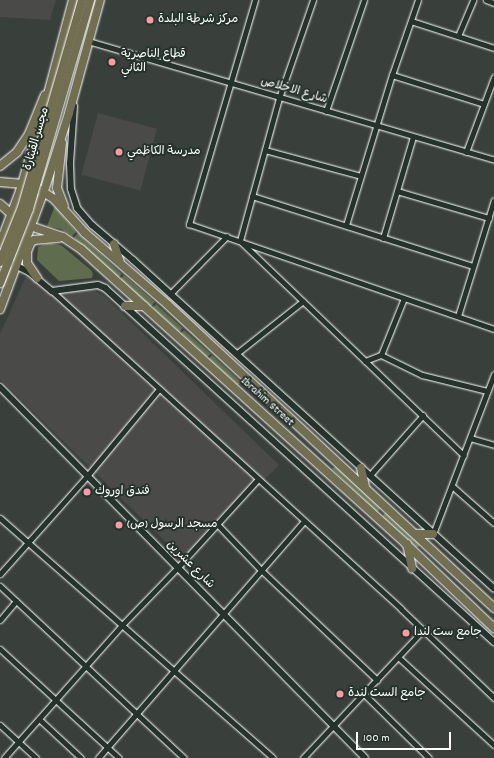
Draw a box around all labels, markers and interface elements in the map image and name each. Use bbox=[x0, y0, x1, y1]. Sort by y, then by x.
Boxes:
place label: مركز شرطة البلدة bbox=[158, 13, 238, 27]
marker: مركز شرطة البلدة bbox=[145, 15, 155, 25]
place label: قطاع الناصرية الثاني bbox=[121, 48, 186, 76]
marker: قطاع الناصرية الثاني bbox=[106, 56, 118, 68]
street label: شارع الاخلاص bbox=[259, 75, 329, 107]
street label: مجسر القيثارة bbox=[21, 106, 53, 172]
place label: مدرسة الكاظمي bbox=[127, 145, 201, 159]
marker: مدرسة الكاظمي bbox=[114, 147, 124, 157]
street label: Ibrahim Street bbox=[237, 374, 297, 430]
place label: فندق اوروك bbox=[95, 485, 150, 499]
marker: فندق اوروك bbox=[82, 487, 92, 497]
place label: مسجد الرسول (ص) bbox=[127, 518, 218, 532]
marker: مسجد الرسول (ص) bbox=[114, 520, 124, 530]
street label: شارع عشرين bbox=[163, 538, 217, 592]
place label: جامع ست لندا bbox=[414, 626, 482, 640]
marker: جامع ست لندا bbox=[401, 628, 411, 638]
place label: جامع الست لندة bbox=[348, 687, 426, 701]
marker: جامع الست لندة bbox=[335, 689, 345, 699]
scale bar bbox=[358, 724, 453, 750]
text: 100 m bbox=[363, 730, 390, 747]

